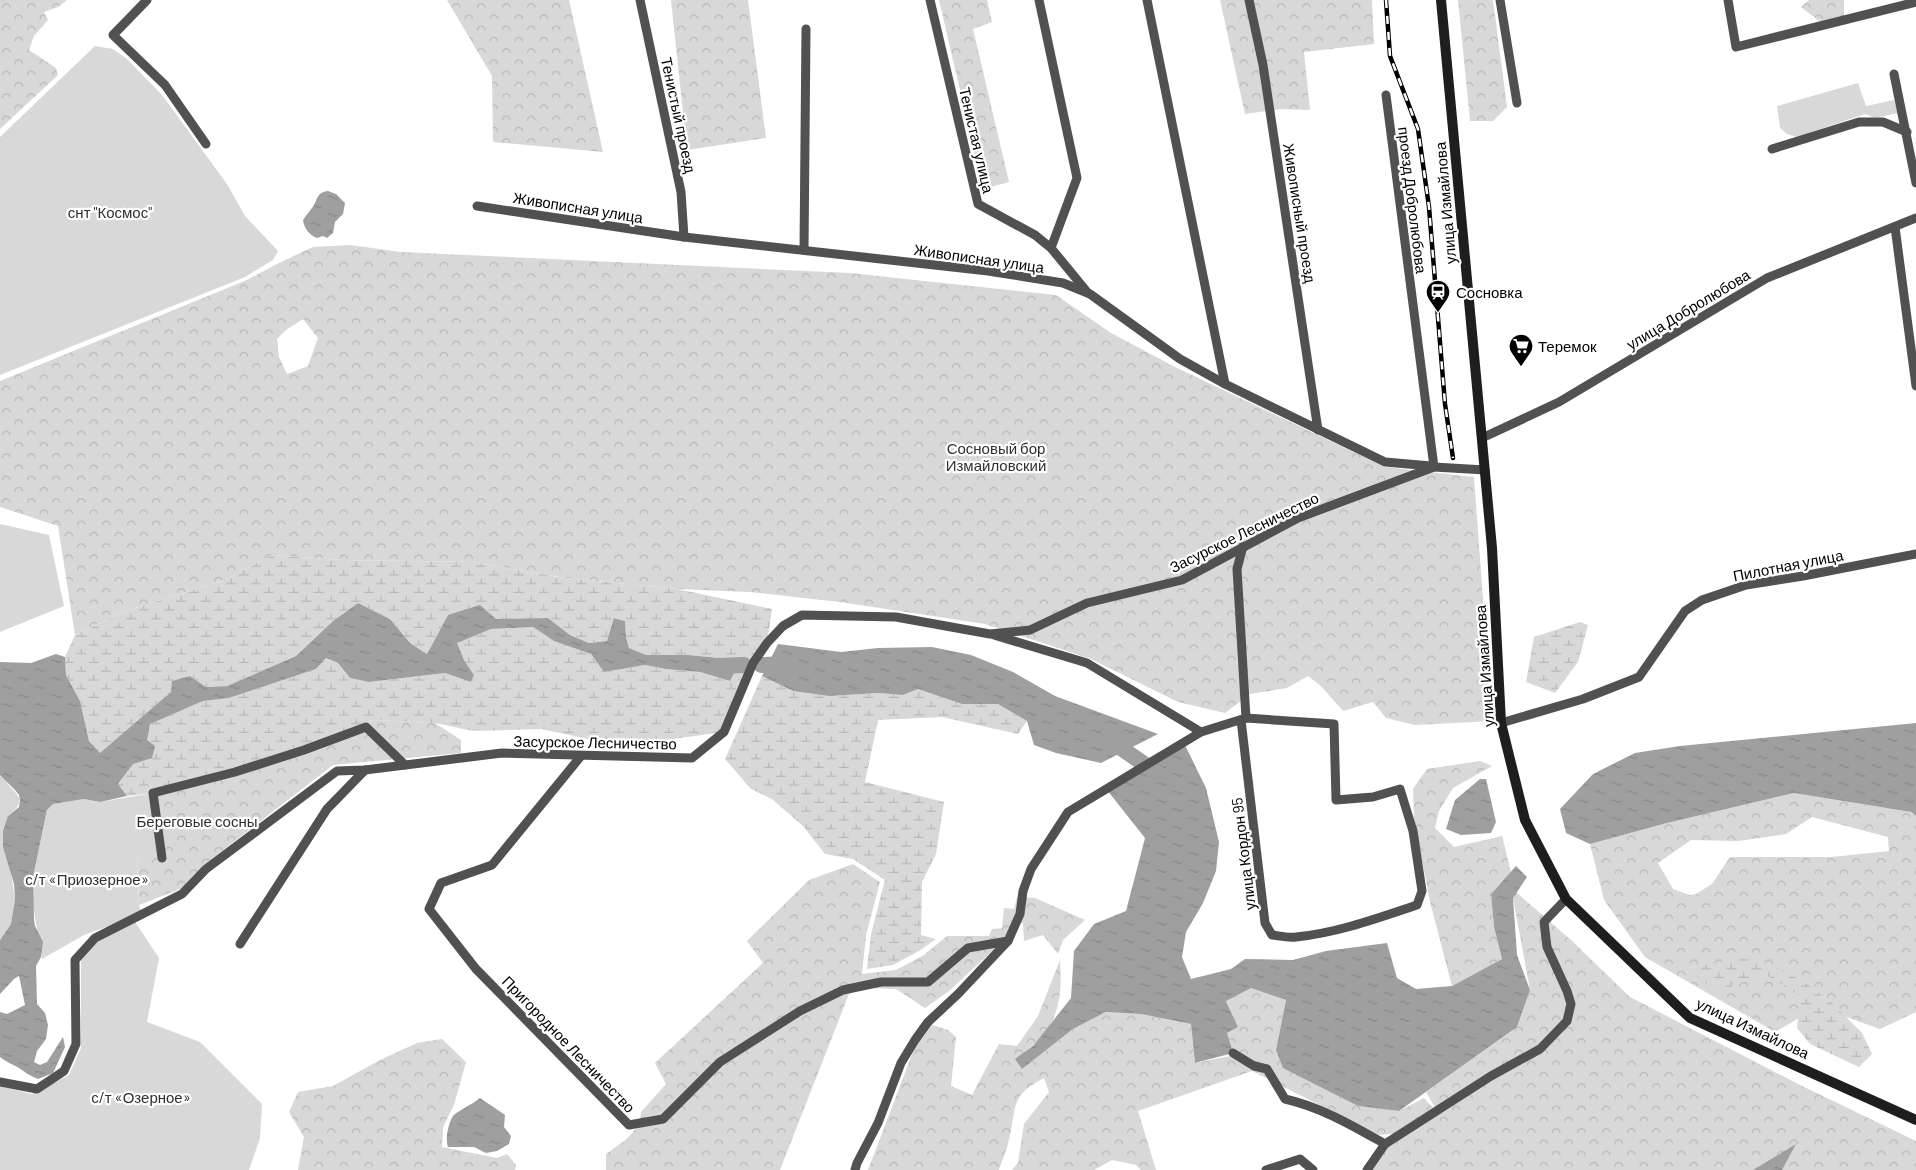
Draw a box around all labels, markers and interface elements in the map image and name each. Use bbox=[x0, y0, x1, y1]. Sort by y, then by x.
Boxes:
street label: Тенистый проезд bbox=[658, 55, 700, 175]
street label: Тенистая улица bbox=[956, 85, 998, 195]
street label: проезд Добролюбова bbox=[1395, 126, 1431, 275]
street label: улица Измайлова bbox=[1431, 141, 1459, 265]
street label: Живописный проезд bbox=[1280, 142, 1320, 284]
street label: Живописная улица bbox=[512, 188, 645, 226]
park label: снт "Космос" bbox=[68, 203, 152, 221]
street label: Живописная улица bbox=[913, 240, 1046, 276]
street label: улица Добролюбова bbox=[1623, 265, 1754, 353]
station icon: Сосновка bbox=[1425, 279, 1451, 313]
place label: Сосновка bbox=[1456, 283, 1523, 301]
supermarket icon: Теремок bbox=[1508, 333, 1534, 367]
place label: Теремок bbox=[1538, 337, 1597, 355]
park label: Сосновый бор Измайловский bbox=[946, 439, 1046, 474]
street label: Засурское Лесничество bbox=[1167, 488, 1321, 576]
street label: Пилотная улица bbox=[1731, 545, 1845, 585]
street label: улица Измайлова bbox=[1471, 604, 1497, 728]
street label: Засурское Лесничество bbox=[513, 732, 677, 752]
street label: улица Кордон 95 bbox=[1227, 797, 1259, 911]
park label: Береговые сосны bbox=[136, 812, 258, 830]
park label: с/т «Приозерное» bbox=[25, 870, 149, 888]
street label: Пригородное Лесничество bbox=[499, 972, 639, 1116]
street label: улица Измайлова bbox=[1694, 994, 1813, 1062]
park label: с/т «Озерное» bbox=[91, 1088, 191, 1106]

